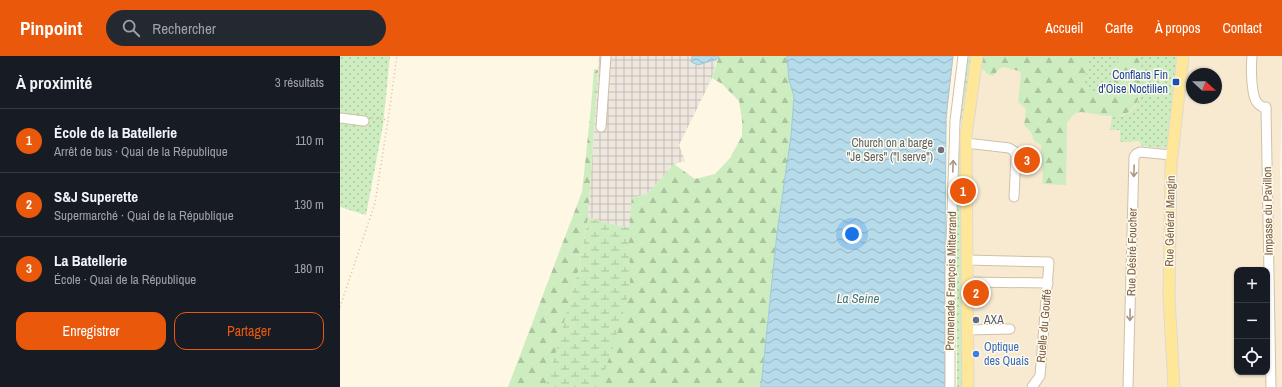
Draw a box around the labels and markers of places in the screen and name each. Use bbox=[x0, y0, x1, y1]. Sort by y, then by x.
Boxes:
place label: Conflans Fin d'Oise Noctilien bbox=[1098, 67, 1168, 97]
marker: Conflans Fin d'Oise Noctilien bbox=[1171, 77, 1181, 87]
place label: Church on a barge "Je Sers" ("I serve") bbox=[847, 135, 933, 165]
marker: Church on a barge "Je Sers" ("I serve") bbox=[936, 145, 946, 155]
pin: 3 bbox=[1014, 145, 1040, 175]
pin: 1 bbox=[950, 176, 976, 206]
pin: 2 bbox=[963, 278, 989, 308]
place label: AXA bbox=[983, 312, 1004, 328]
marker: AXA bbox=[971, 315, 981, 325]
place label: Optique des Quais bbox=[984, 339, 1029, 369]
marker: Optique des Quais bbox=[971, 349, 981, 359]

